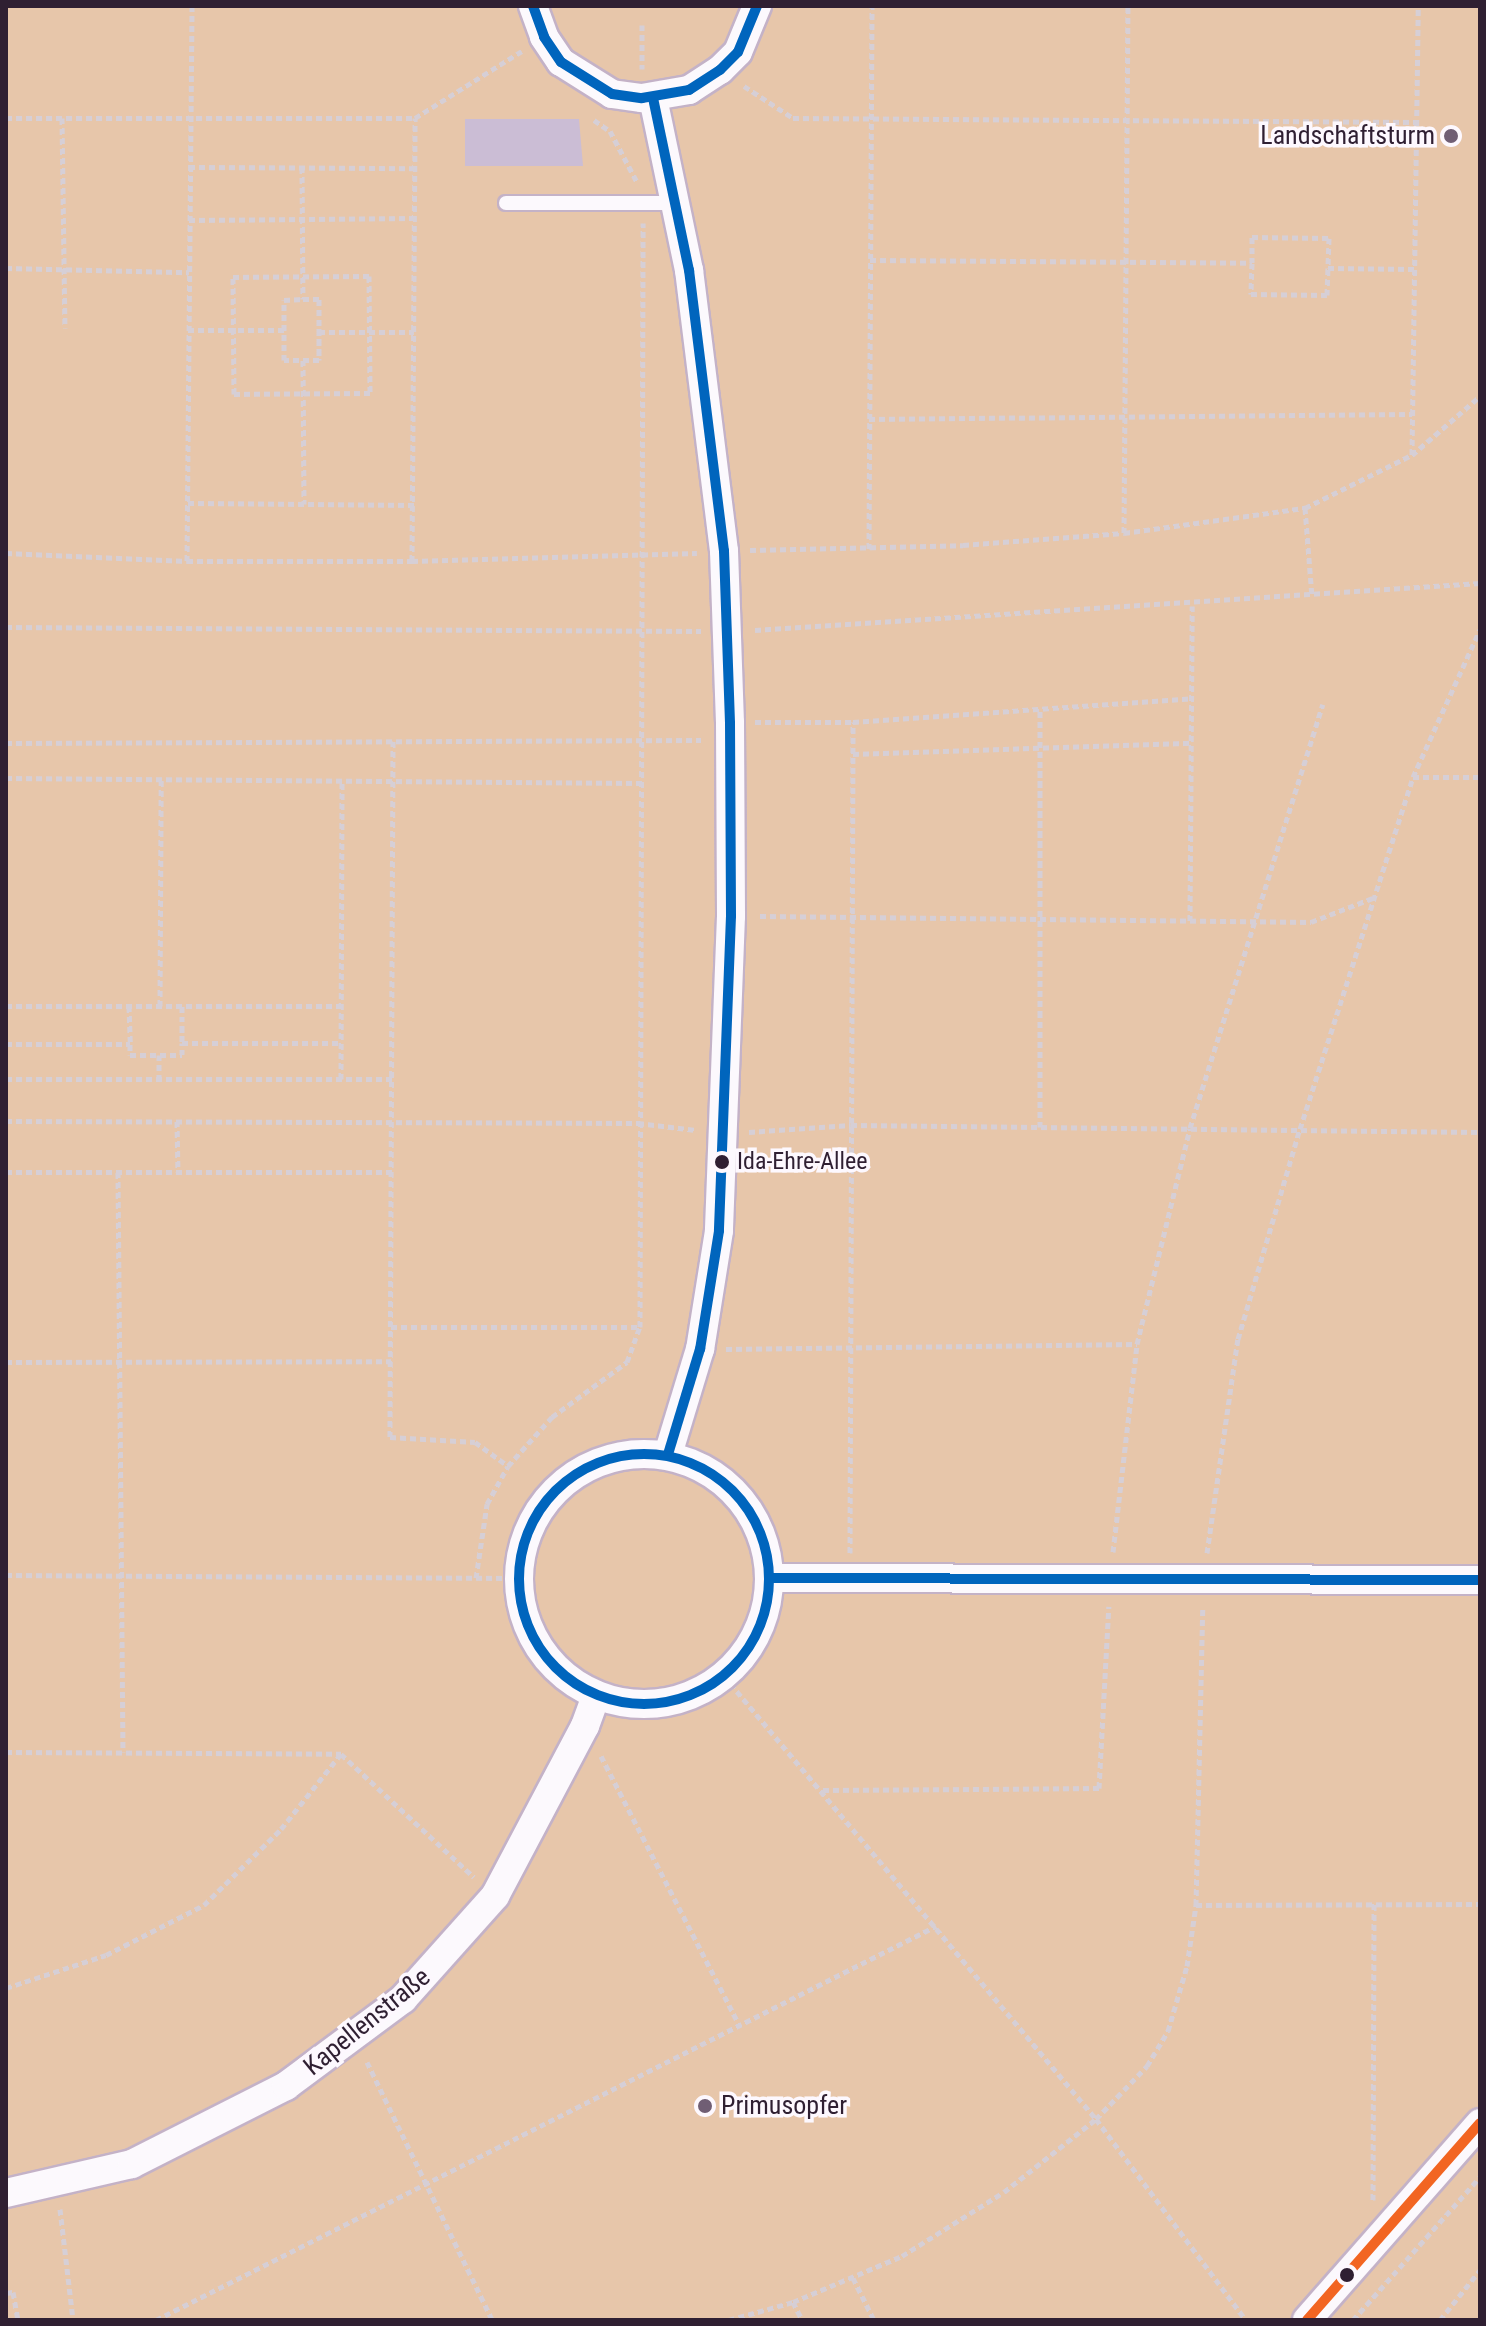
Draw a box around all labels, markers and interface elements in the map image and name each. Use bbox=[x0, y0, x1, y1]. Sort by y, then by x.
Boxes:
place label: Landschaftsturm bbox=[1260, 120, 1435, 152]
marker: Landschaftsturm bbox=[1442, 127, 1460, 145]
place label: Ida-Ehre-Allee bbox=[737, 1148, 868, 1176]
marker: Ida-Ehre-Allee bbox=[714, 1154, 730, 1170]
street label: Kapellenstraße bbox=[298, 1962, 436, 2082]
place label: Primusopfer bbox=[721, 2090, 847, 2122]
marker: Primusopfer bbox=[696, 2097, 714, 2115]
unlabelled marker bbox=[1339, 2267, 1355, 2283]

